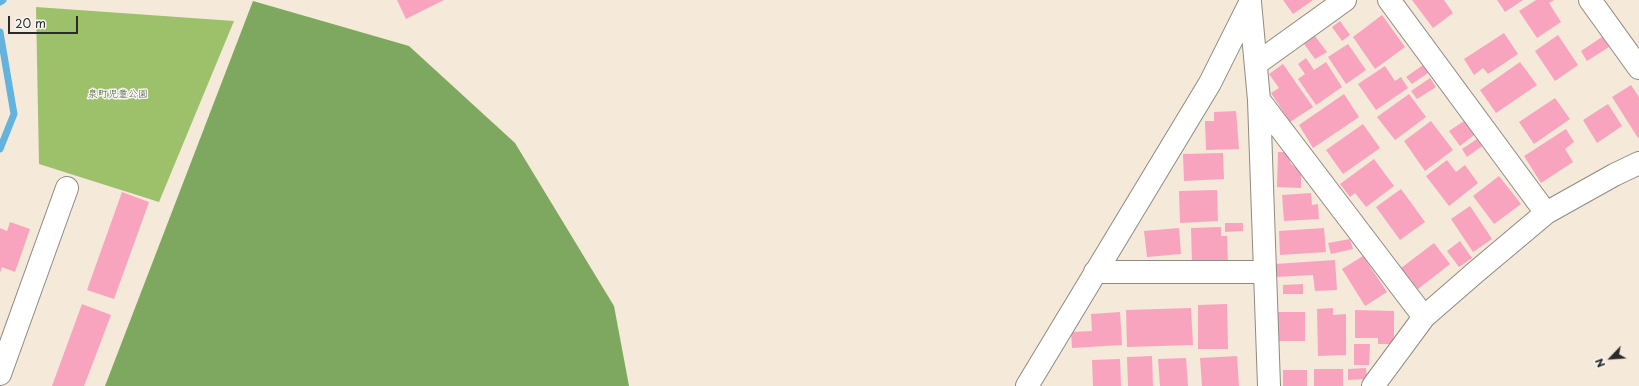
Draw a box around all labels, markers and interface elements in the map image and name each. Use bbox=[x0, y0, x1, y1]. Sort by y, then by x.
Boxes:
scale bar bbox=[10, 8, 80, 34]
text: 20 m bbox=[15, 14, 46, 32]
park label: 泉町児童公園 bbox=[88, 88, 148, 100]
north arrow bbox=[1591, 338, 1631, 378]
text: N bbox=[1590, 356, 1609, 371]

